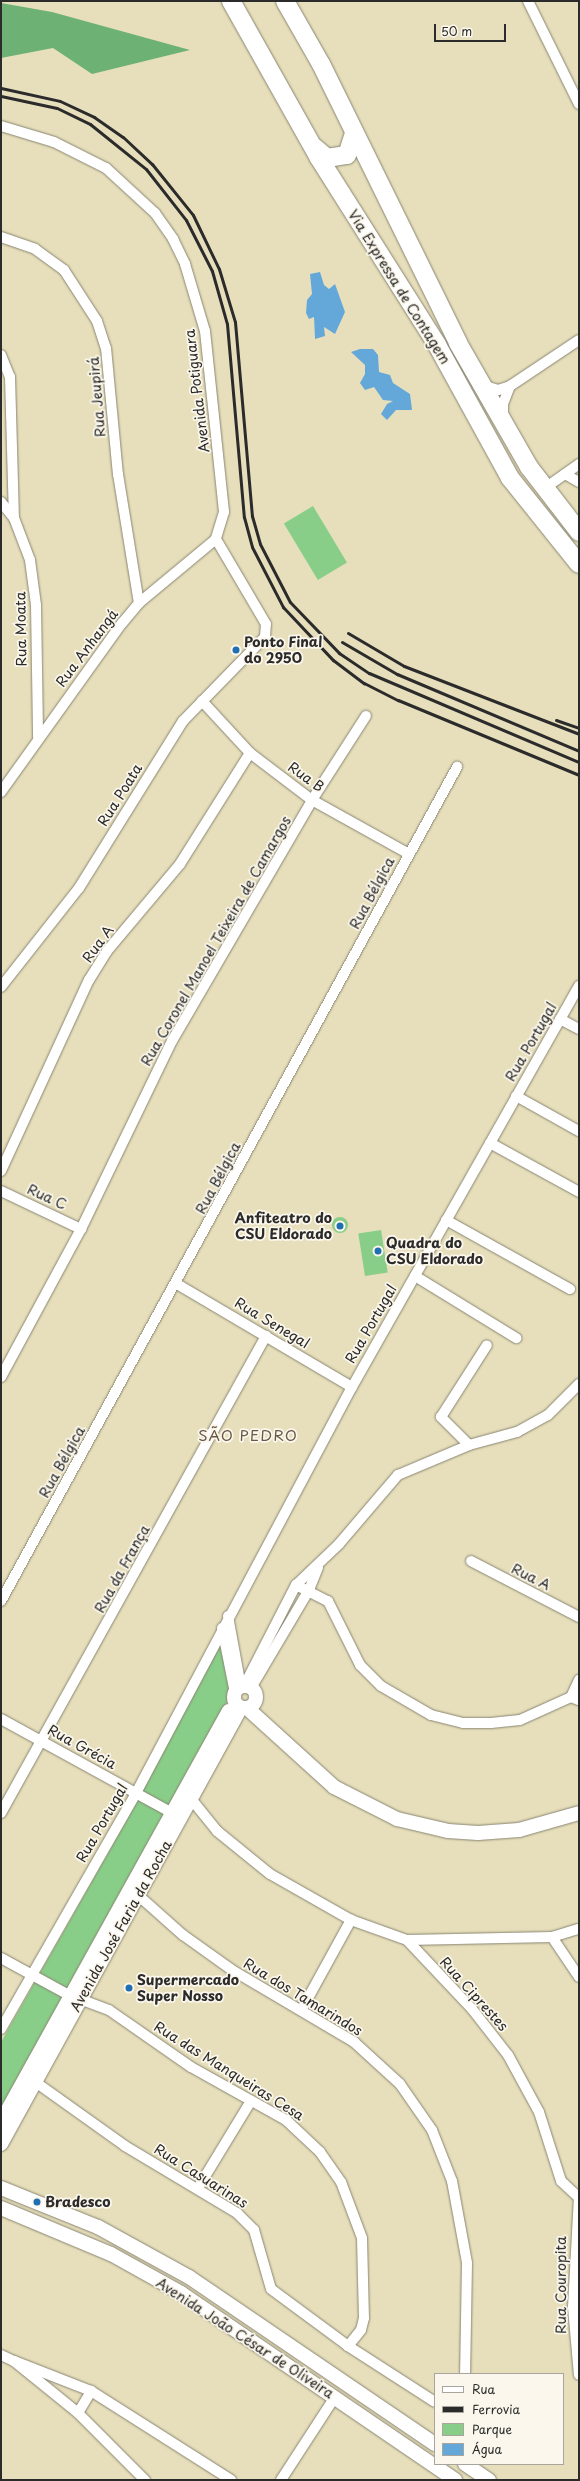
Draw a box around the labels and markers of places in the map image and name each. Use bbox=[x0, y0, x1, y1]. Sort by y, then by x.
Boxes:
place label: Ponto Final do 2950 bbox=[244, 634, 323, 666]
marker: Ponto Final do 2950 bbox=[231, 645, 241, 655]
place label: Anfiteatro do CSU Eldorado bbox=[235, 1210, 332, 1242]
marker: Anfiteatro do CSU Eldorado bbox=[335, 1221, 345, 1231]
place label: Quadra do CSU Eldorado bbox=[386, 1235, 483, 1268]
marker: Quadra do CSU Eldorado bbox=[373, 1246, 383, 1256]
place label: Supermercado Super Nosso bbox=[137, 1972, 239, 2004]
marker: Supermercado Super Nosso bbox=[124, 1983, 134, 1993]
place label: Bradesco bbox=[45, 2194, 110, 2210]
marker: Bradesco bbox=[32, 2197, 42, 2207]

